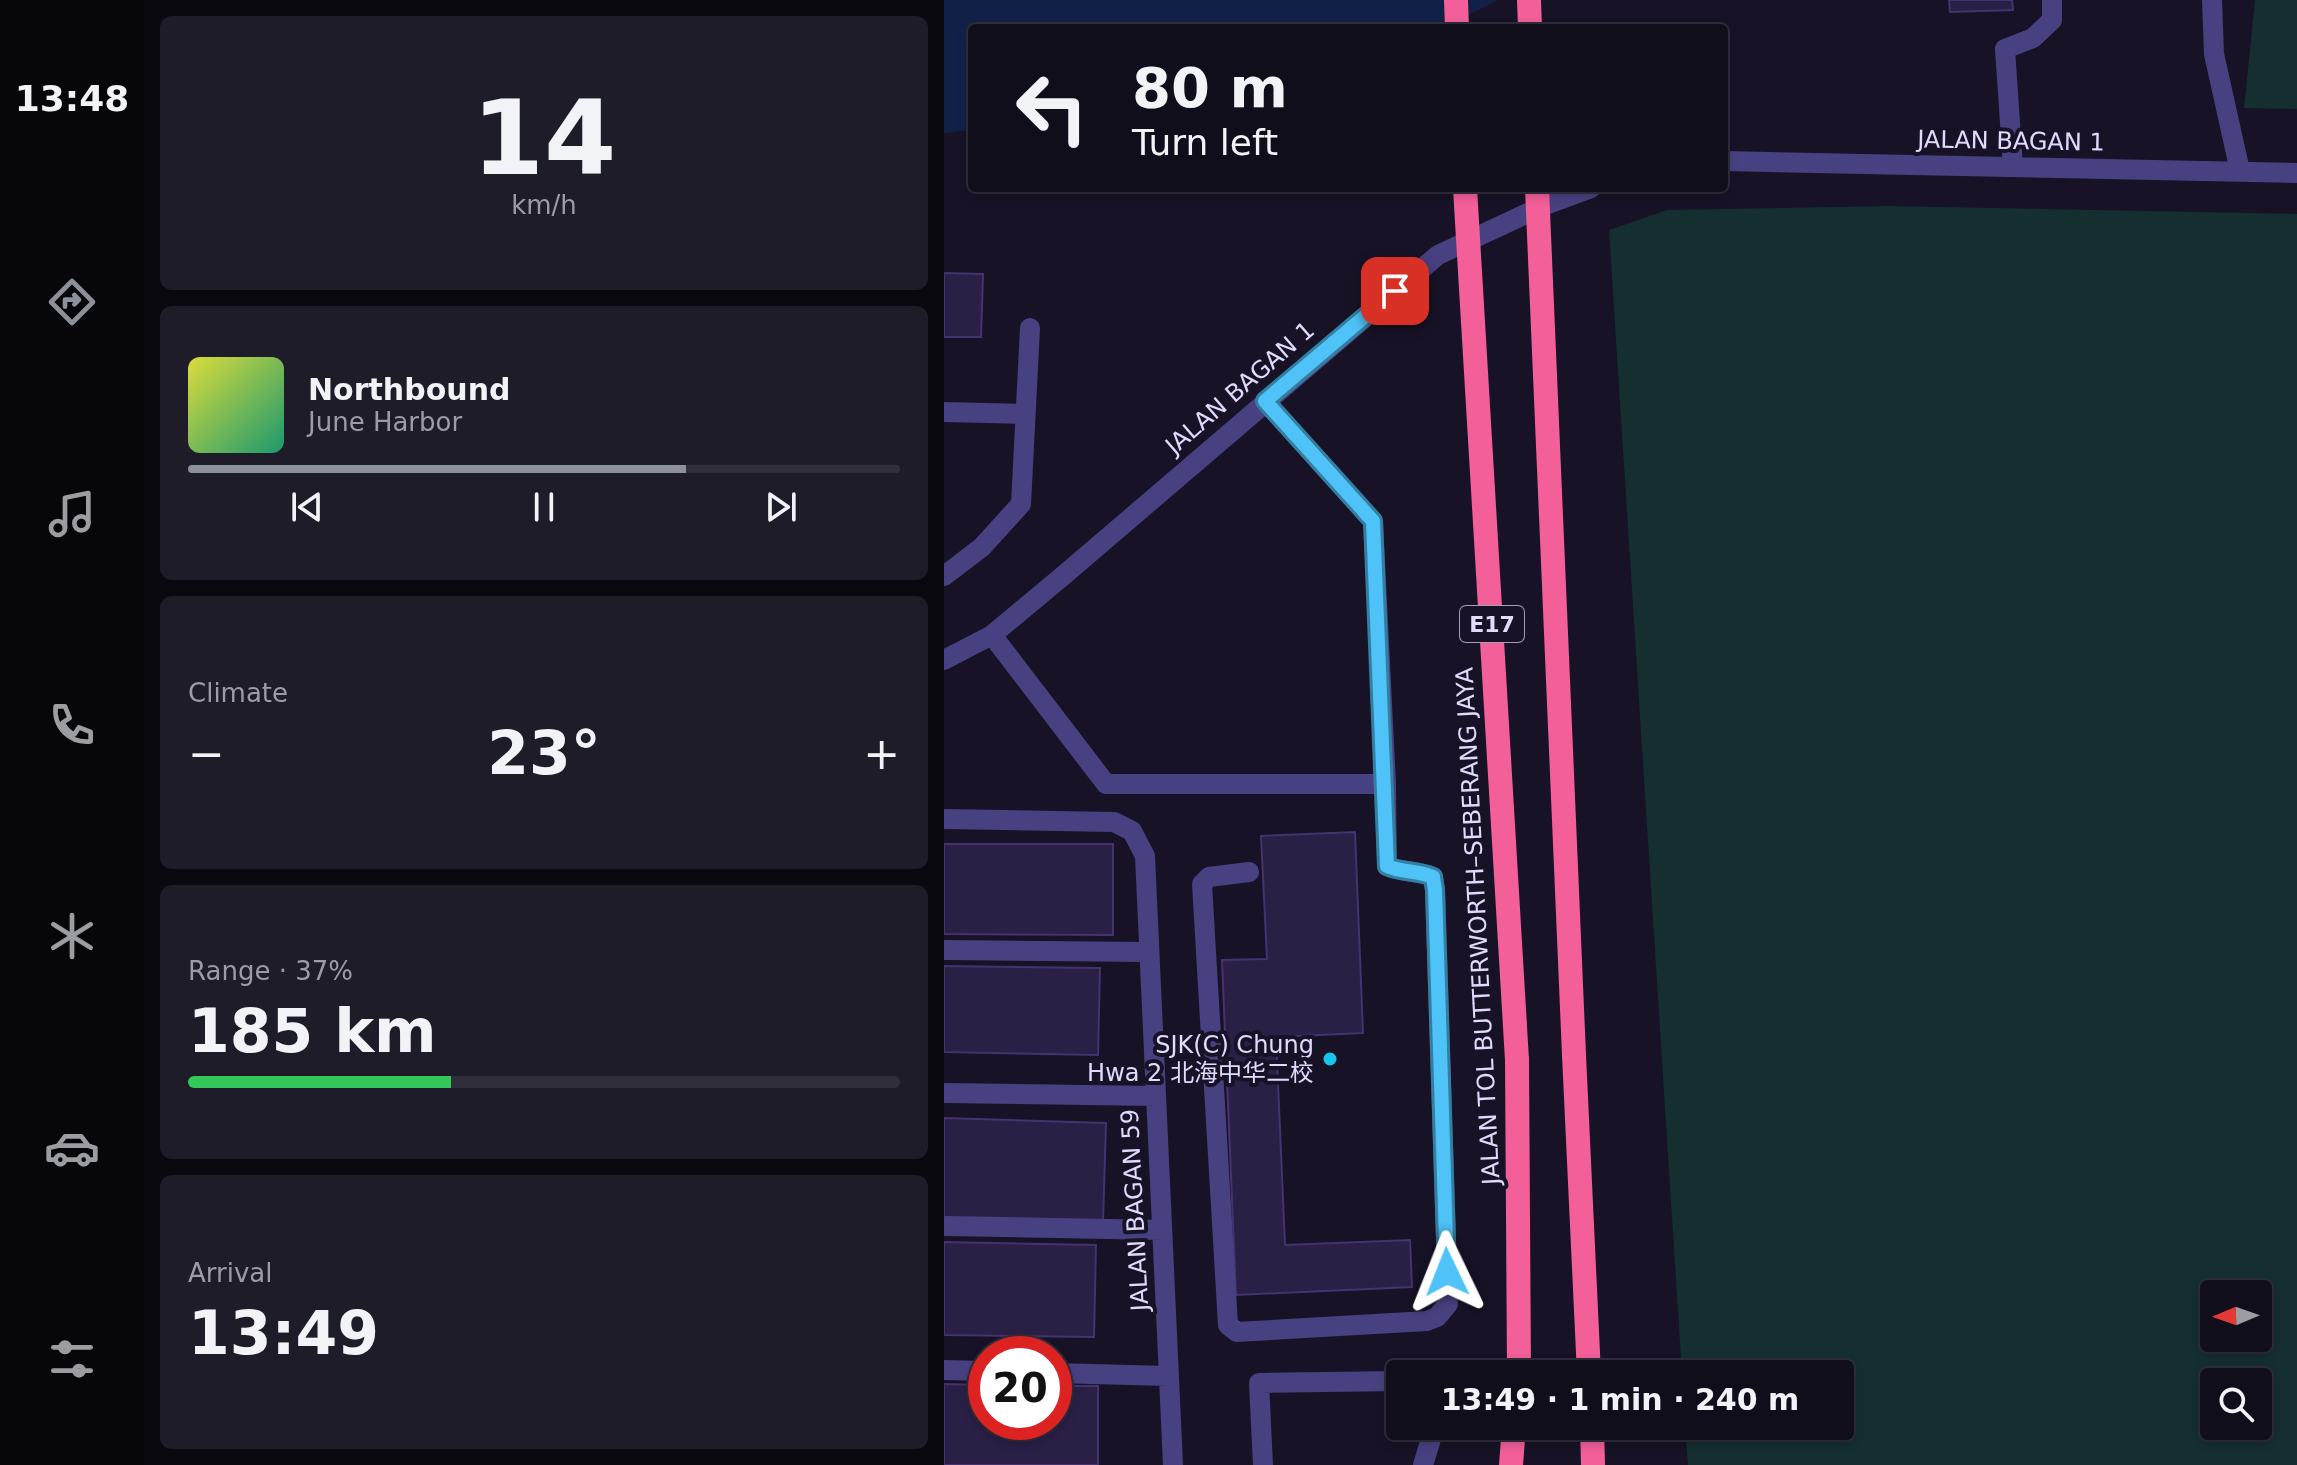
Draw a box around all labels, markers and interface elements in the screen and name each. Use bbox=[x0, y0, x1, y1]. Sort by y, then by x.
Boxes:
text: 80 m bbox=[1132, 55, 1288, 120]
icon: left bbox=[1000, 56, 1104, 160]
text: 14 bbox=[472, 77, 616, 199]
text: 13:48 bbox=[15, 78, 129, 119]
text: Turn left bbox=[1132, 122, 1278, 163]
street label: JALAN BAGAN 1 bbox=[1915, 125, 2105, 157]
text: km/h bbox=[511, 190, 577, 220]
pin bbox=[1361, 257, 1429, 325]
icon: arrive bbox=[1373, 269, 1417, 313]
icon: directions bbox=[44, 274, 100, 330]
street label: JALAN BAGAN 1 bbox=[1159, 316, 1320, 461]
text: Northbound bbox=[308, 372, 511, 407]
text: June Harbor bbox=[308, 407, 462, 437]
icon: previous bbox=[285, 485, 329, 529]
icon: pause bbox=[522, 485, 566, 529]
icon: next bbox=[759, 485, 803, 529]
icon: music bbox=[44, 486, 100, 542]
road number: E17 bbox=[1460, 606, 1524, 642]
street label: JALAN TOL BUTTERWORTH–SEBERANG JAYA bbox=[1450, 666, 1506, 1188]
text: Climate bbox=[188, 678, 288, 708]
icon: phone bbox=[44, 697, 100, 753]
text: 23° bbox=[487, 718, 601, 788]
text: − bbox=[188, 728, 225, 779]
text: + bbox=[863, 728, 900, 779]
icon: climate bbox=[44, 908, 100, 964]
text: Range · 37% bbox=[188, 956, 353, 986]
text: 185 km bbox=[188, 996, 437, 1066]
place label: SJK(C) Chung Hwa 2 北海中华二校 bbox=[1087, 1031, 1314, 1087]
marker: SJK(C) Chung Hwa 2 北海中华二校 bbox=[1321, 1050, 1339, 1068]
street label: JALAN BAGAN 59 bbox=[1116, 1108, 1154, 1314]
icon: car bbox=[44, 1120, 100, 1176]
position arrow bbox=[1405, 1230, 1489, 1314]
text: Arrival bbox=[188, 1258, 272, 1288]
north arrow bbox=[2200, 1280, 2272, 1352]
map controls bbox=[2200, 1280, 2272, 1440]
text: 13:49 bbox=[188, 1298, 379, 1368]
icon: filters bbox=[44, 1331, 100, 1387]
speed limit sign: 20 bbox=[968, 1336, 1072, 1440]
button: search bbox=[2200, 1368, 2272, 1440]
text: 13:49 · 1 min · 240 m bbox=[1441, 1382, 1799, 1417]

